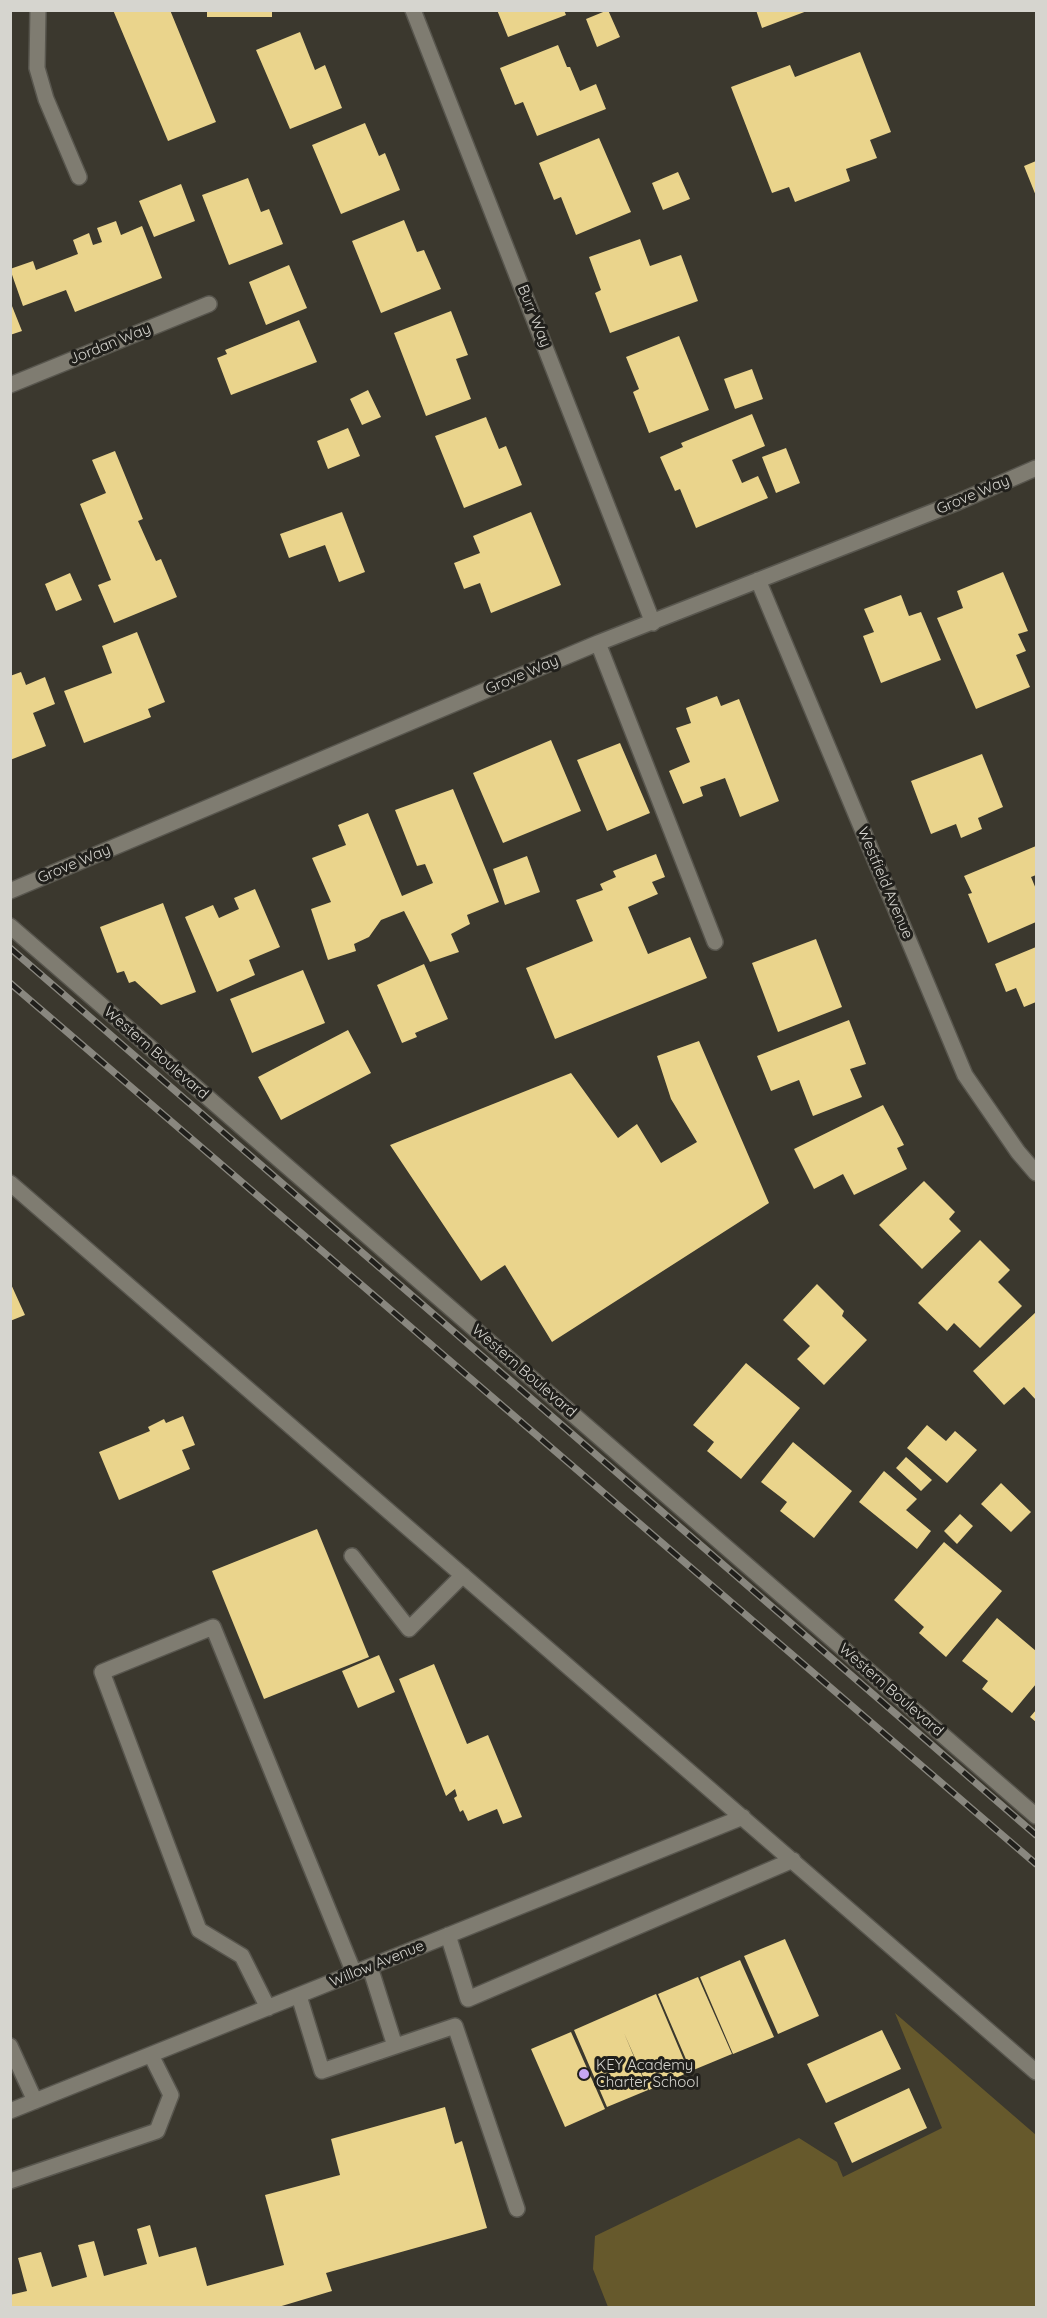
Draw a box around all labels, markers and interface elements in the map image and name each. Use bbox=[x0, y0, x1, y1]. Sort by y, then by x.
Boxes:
street label: Burr Way bbox=[513, 282, 555, 350]
street label: Jordan Way bbox=[67, 320, 153, 368]
street label: Grove Way bbox=[934, 472, 1012, 518]
street label: Grove Way bbox=[483, 652, 561, 698]
street label: Westfield Avenue bbox=[853, 824, 917, 942]
street label: Grove Way bbox=[35, 841, 113, 887]
street label: Western Boulevard bbox=[100, 1003, 212, 1103]
street label: Western Boulevard bbox=[468, 1321, 580, 1421]
street label: Western Boulevard bbox=[835, 1640, 947, 1740]
street label: Willow Avenue bbox=[327, 1937, 427, 1991]
place label: KEY Academy Charter School bbox=[596, 2056, 699, 2091]
marker: KEY Academy Charter School bbox=[577, 2067, 591, 2081]

